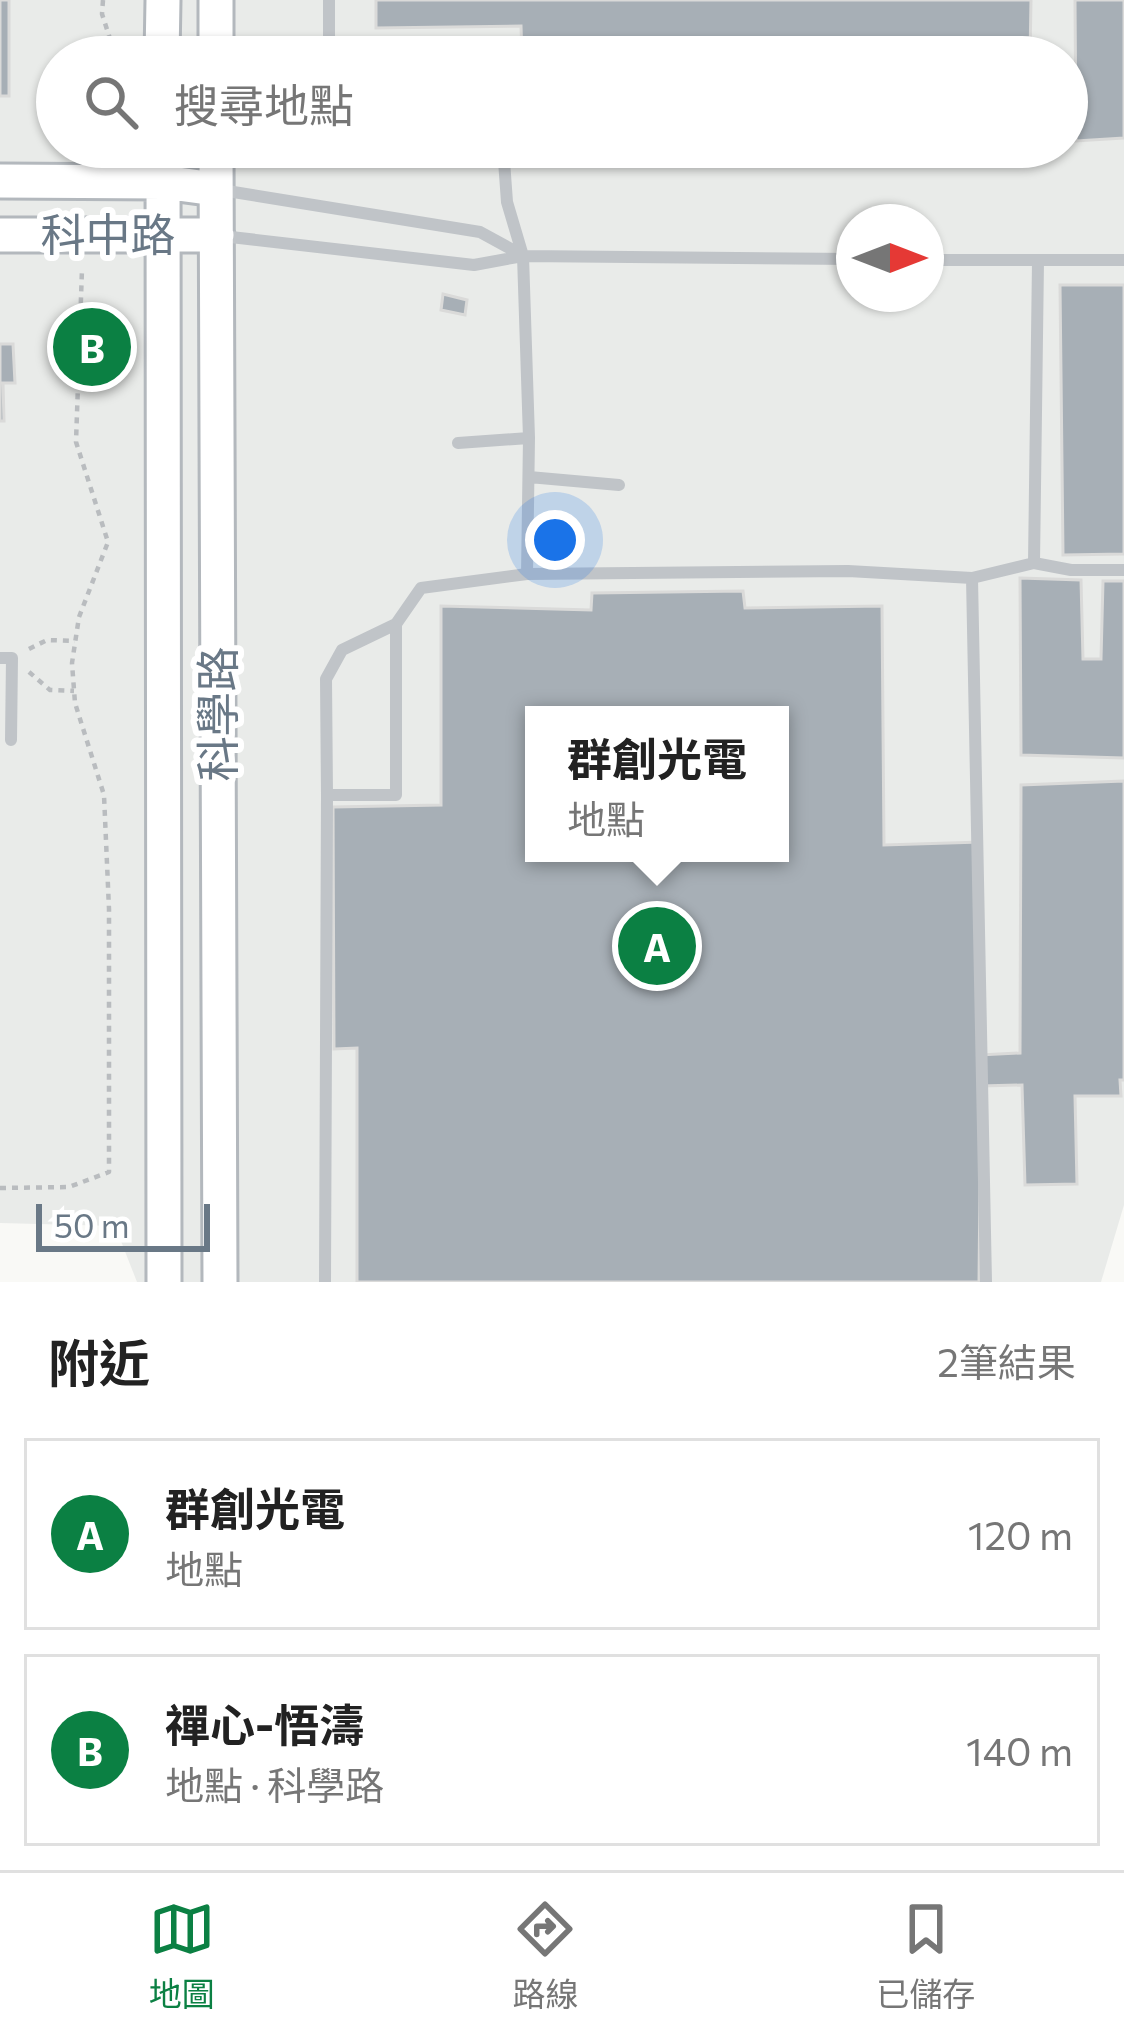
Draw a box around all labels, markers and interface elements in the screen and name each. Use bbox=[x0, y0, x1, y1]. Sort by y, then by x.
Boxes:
search box bbox=[36, 36, 1088, 168]
icon: search bbox=[78, 69, 144, 135]
text: 搜尋地點 bbox=[174, 76, 354, 131]
north arrow bbox=[836, 204, 944, 312]
street label: 科中路 bbox=[40, 205, 176, 260]
pin: B bbox=[53, 302, 131, 392]
your location bbox=[525, 510, 585, 570]
street label: 科學路 bbox=[188, 646, 243, 782]
popup bbox=[525, 706, 789, 862]
text: 群創光電 bbox=[567, 730, 747, 785]
text: 地點 bbox=[567, 794, 645, 842]
pin: A bbox=[618, 901, 696, 991]
scale bar bbox=[36, 1198, 210, 1251]
text: 50 m bbox=[54, 1204, 130, 1245]
text: 附近 bbox=[48, 1330, 150, 1393]
text: 2筆結果 bbox=[937, 1337, 1076, 1385]
text: 群創光電 bbox=[165, 1480, 345, 1535]
text: A bbox=[76, 1510, 104, 1558]
text: 120 m bbox=[968, 1510, 1073, 1558]
text: 地點 bbox=[165, 1544, 243, 1592]
text: 禪心-悟濤 bbox=[165, 1696, 364, 1751]
text: B bbox=[77, 1726, 103, 1774]
text: 140 m bbox=[966, 1726, 1073, 1774]
text: 地點 · 科學路 bbox=[165, 1760, 384, 1808]
tab: 地圖 bbox=[149, 1896, 215, 2016]
tab: 路線 bbox=[512, 1896, 578, 2016]
tab: 已儲存 bbox=[876, 1896, 975, 2016]

